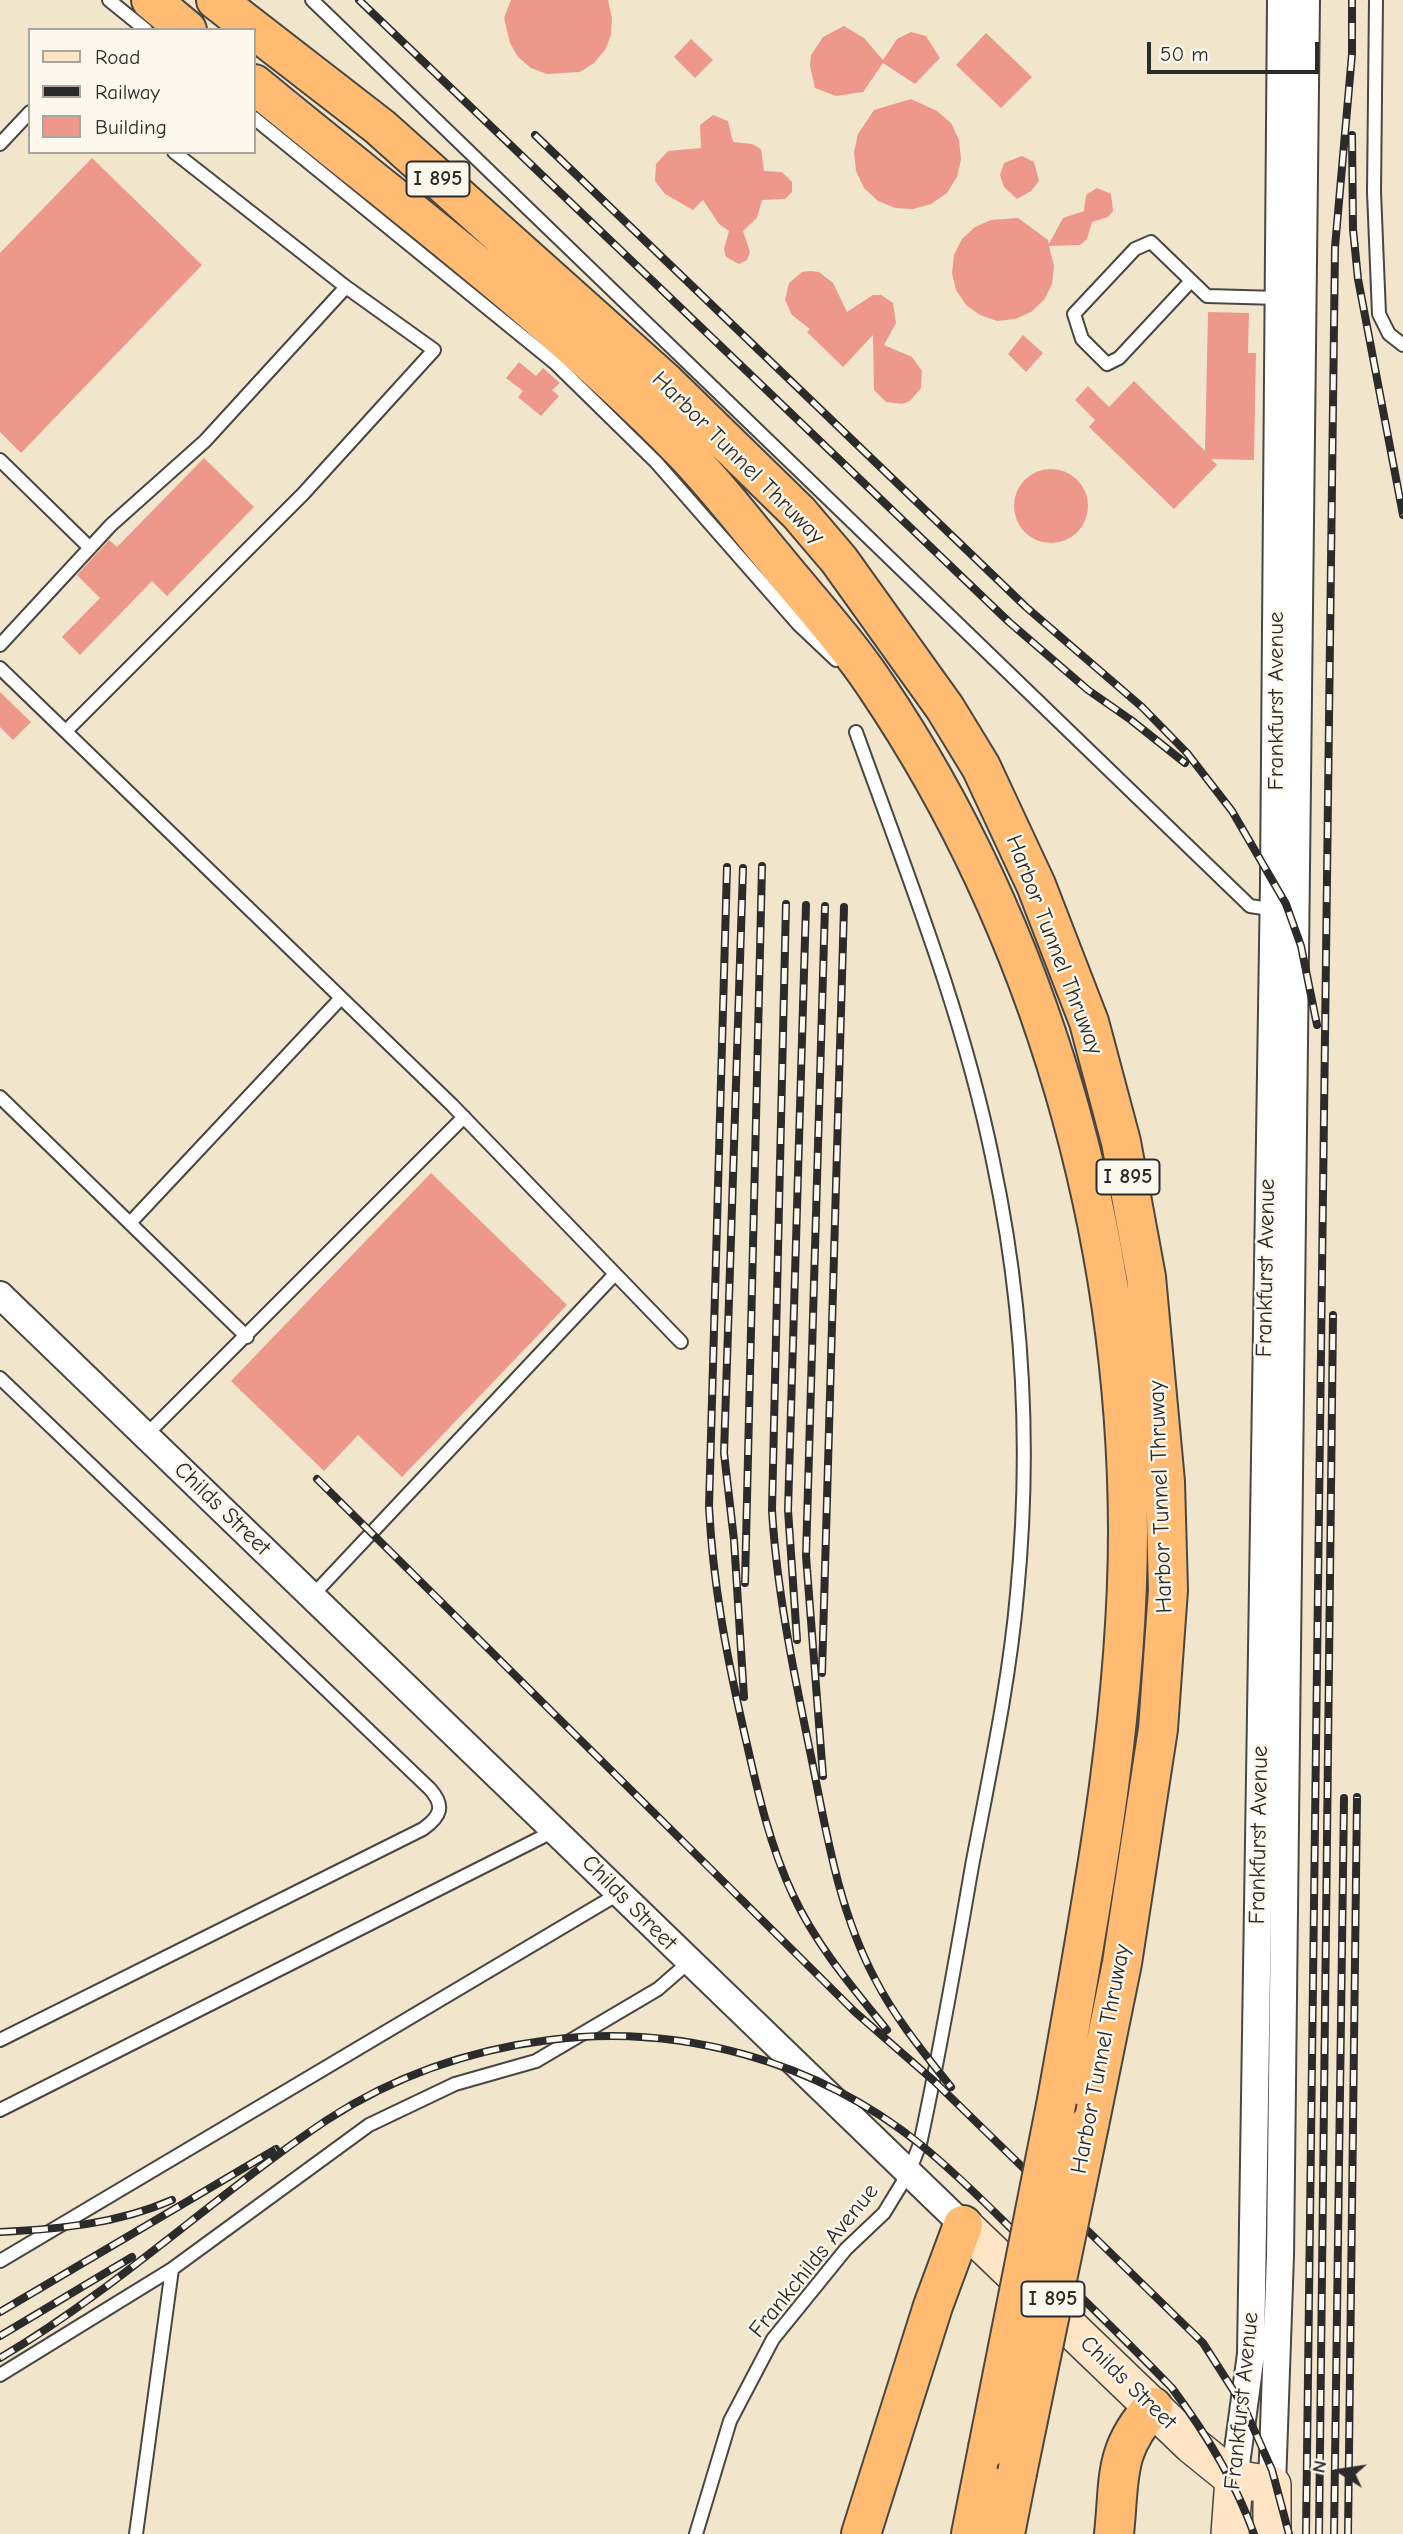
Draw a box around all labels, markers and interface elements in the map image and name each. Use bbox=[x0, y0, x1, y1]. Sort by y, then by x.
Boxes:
legend bbox=[28, 28, 256, 154]
scale bar bbox=[1151, 28, 1322, 72]
text: 50 m bbox=[1160, 42, 1209, 66]
text: Road bbox=[95, 45, 140, 69]
text: Railway bbox=[95, 80, 160, 104]
text: Building bbox=[95, 115, 167, 139]
road number: I 895 bbox=[406, 162, 470, 196]
street label: Harbor Tunnel Thruway bbox=[646, 366, 830, 550]
street label: Frankfurst Avenue bbox=[1262, 612, 1290, 790]
street label: Harbor Tunnel Thruway bbox=[999, 831, 1109, 1059]
road number: I 895 bbox=[1096, 1160, 1160, 1194]
street label: Frankfurst Avenue bbox=[1251, 1178, 1281, 1358]
street label: Harbor Tunnel Thruway bbox=[1143, 1380, 1179, 1614]
street label: Childs Street bbox=[168, 1456, 276, 1562]
street label: Frankfurst Avenue bbox=[1244, 1745, 1274, 1925]
street label: Childs Street bbox=[575, 1849, 683, 1957]
street label: Harbor Tunnel Thruway bbox=[1065, 1942, 1137, 2176]
street label: Frankchilds Avenue bbox=[743, 2178, 885, 2344]
road number: I 895 bbox=[1021, 2282, 1084, 2316]
street label: Frankfurst Avenue bbox=[1219, 2311, 1265, 2491]
street label: Childs Street bbox=[1074, 2330, 1182, 2436]
north arrow bbox=[1305, 2436, 1375, 2506]
text: N bbox=[1307, 2458, 1332, 2475]

